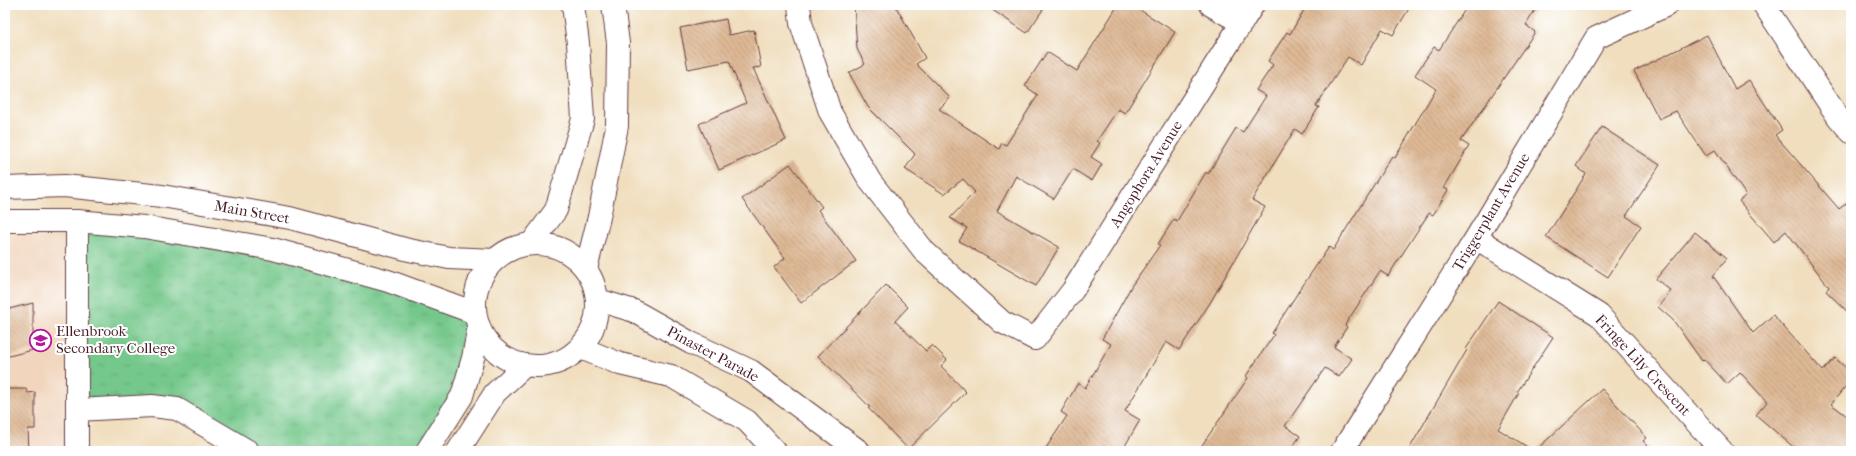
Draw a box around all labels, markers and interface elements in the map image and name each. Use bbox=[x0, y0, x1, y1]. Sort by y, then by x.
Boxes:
street label: Angophora Avenue bbox=[1105, 117, 1186, 232]
street label: Triggerplant Avenue bbox=[1449, 149, 1534, 274]
street label: Main Street bbox=[213, 196, 292, 228]
street label: Fringe Lily Crescent bbox=[1591, 311, 1695, 420]
place label: Ellenbrook Secondary College bbox=[56, 322, 176, 357]
street label: Pinaster Parade bbox=[664, 322, 763, 386]
school or university icon: Ellenbrook Secondary College bbox=[28, 327, 54, 353]

